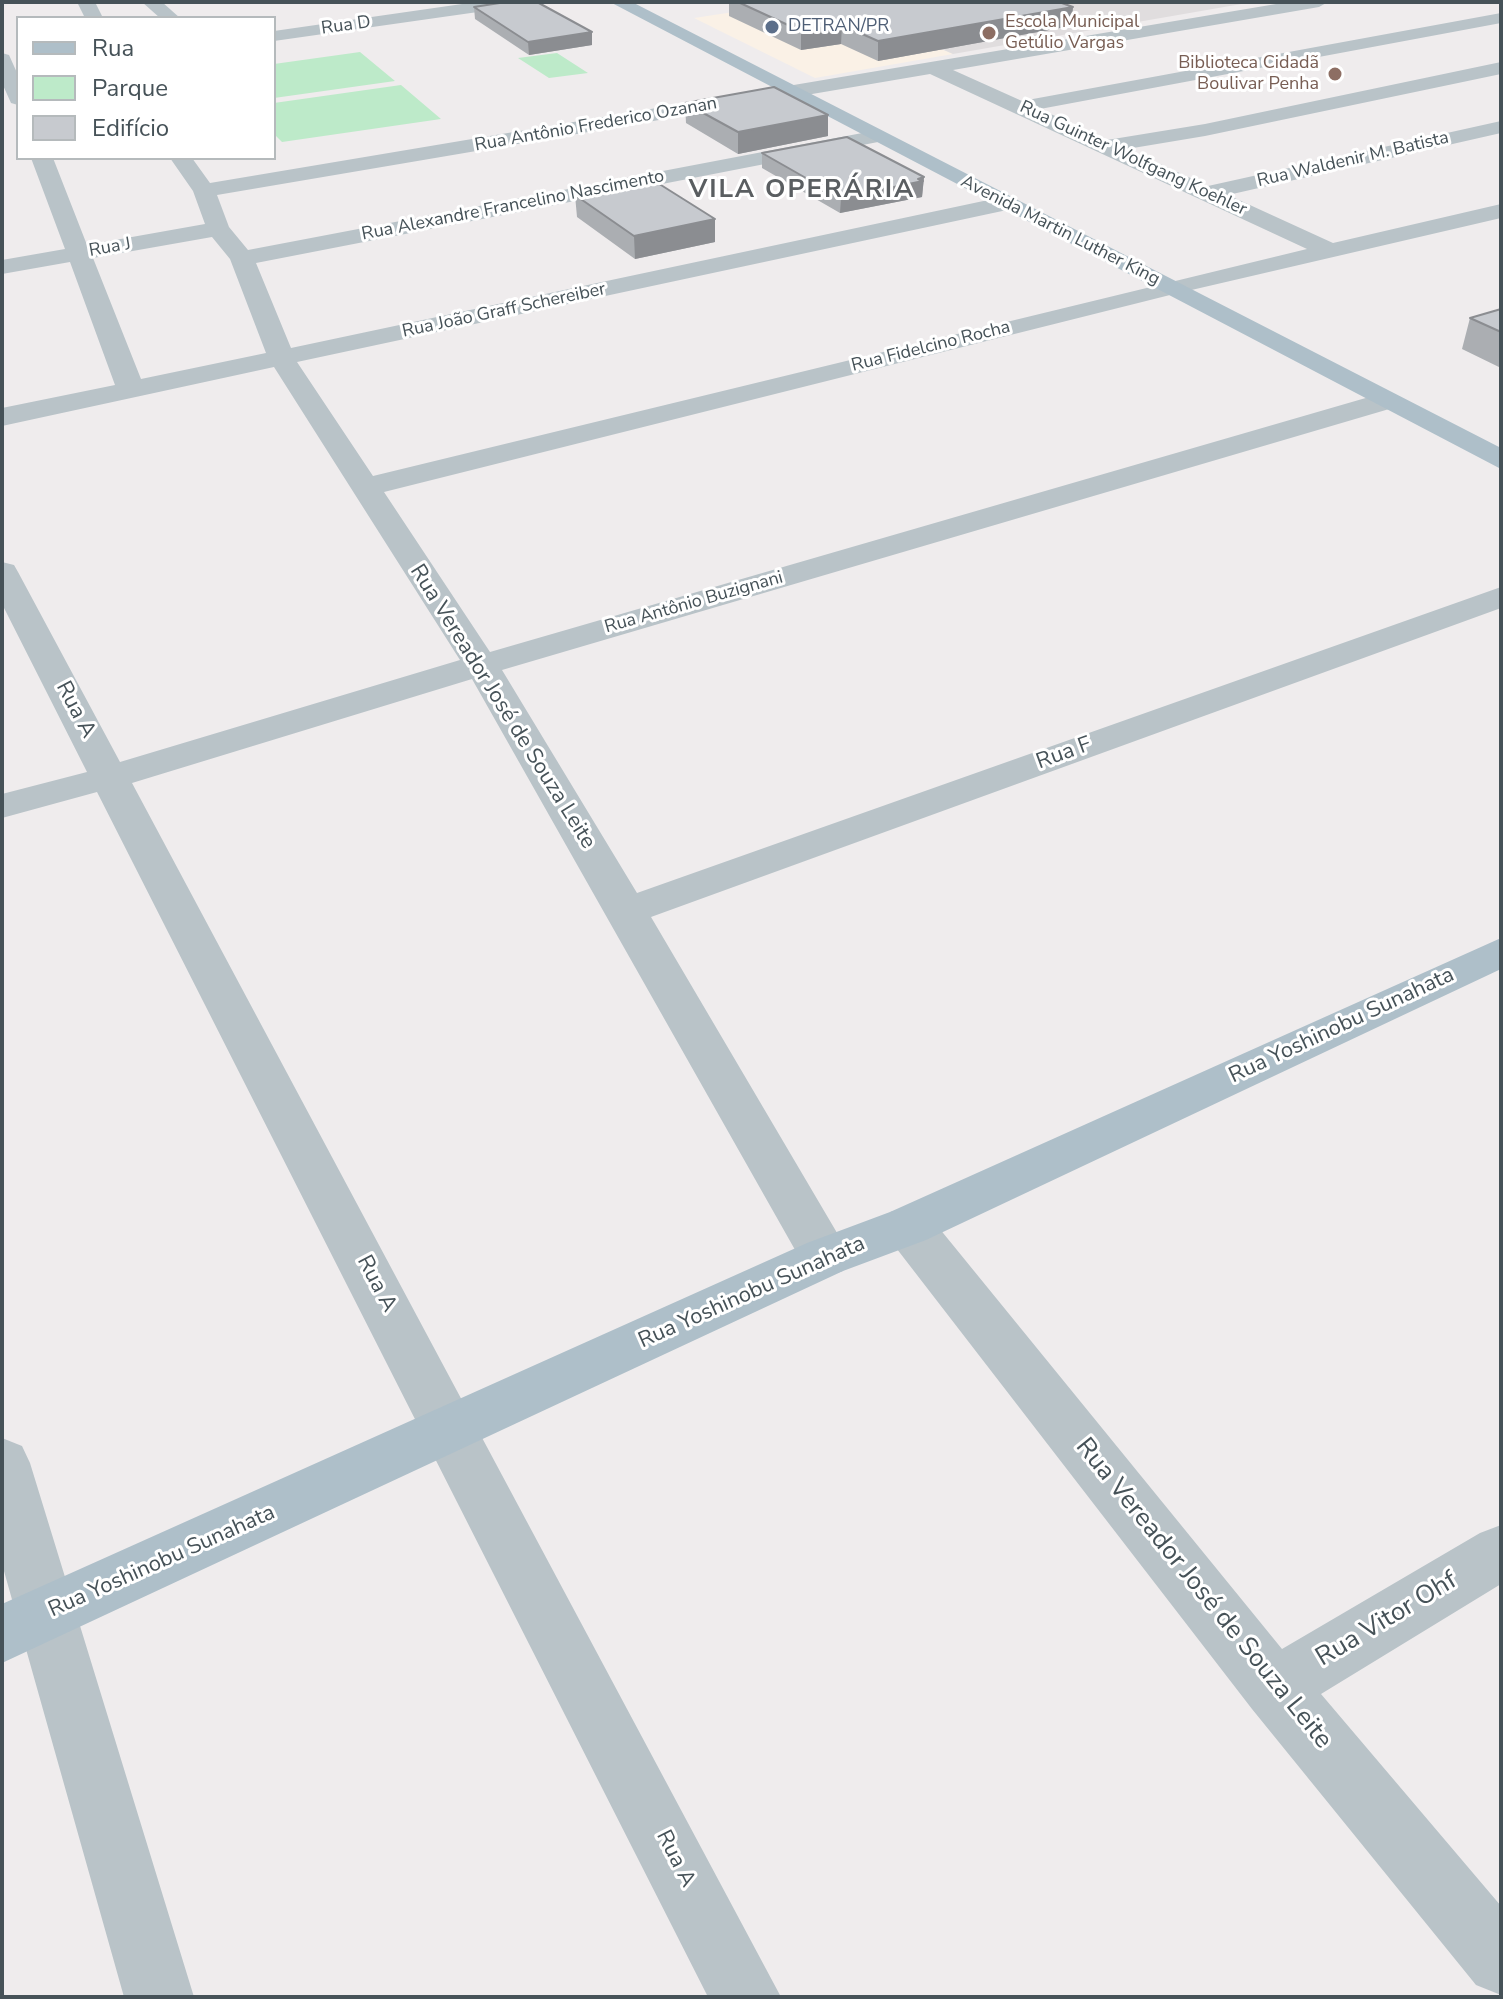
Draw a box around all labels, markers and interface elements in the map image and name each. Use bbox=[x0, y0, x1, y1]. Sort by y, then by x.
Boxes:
street label: Rua D bbox=[320, 12, 372, 40]
place label: Escola Municipal Getúlio Vargas bbox=[1005, 12, 1139, 54]
legend bbox=[16, 16, 276, 160]
place label: DETRAN/PR bbox=[788, 16, 889, 38]
marker: DETRAN/PR bbox=[763, 18, 781, 36]
marker: Escola Municipal Getúlio Vargas bbox=[980, 24, 998, 42]
text: Rua bbox=[92, 32, 134, 64]
place label: Biblioteca Cidadã Boulivar Penha bbox=[1178, 53, 1319, 96]
marker: Biblioteca Cidadã Boulivar Penha bbox=[1326, 65, 1344, 83]
text: Parque bbox=[92, 72, 168, 104]
street label: Rua Antônio Frederico Ozanan bbox=[473, 93, 719, 157]
street label: Rua Guinter Wolfgang Koehler bbox=[1016, 97, 1250, 221]
text: Edifício bbox=[92, 112, 169, 144]
street label: Rua Waldenir M. Batista bbox=[1255, 127, 1451, 193]
street label: Rua Alexandre Francelino Nascimento bbox=[360, 166, 666, 246]
street label: Avenida Martin Luther King bbox=[957, 171, 1163, 291]
district label: VILA OPERÁRIA bbox=[689, 175, 915, 207]
street label: Rua J bbox=[87, 234, 133, 262]
street label: Rua João Graff Schereiber bbox=[400, 279, 608, 343]
street label: Rua Fidelcino Rocha bbox=[849, 317, 1013, 377]
street label: Rua Vereador José de Souza Leite bbox=[403, 560, 601, 854]
street label: Rua Antônio Buzignani bbox=[602, 567, 786, 639]
street label: Rua A bbox=[49, 677, 101, 743]
street label: Rua F bbox=[1033, 732, 1095, 776]
street label: Rua Yoshinobu Sunahata bbox=[1225, 962, 1459, 1090]
street label: Rua Yoshinobu Sunahata bbox=[635, 1231, 869, 1355]
street label: Rua A bbox=[350, 1251, 402, 1317]
street label: Rua Vereador José de Souza Leite bbox=[1068, 1432, 1338, 1756]
street label: Rua Yoshinobu Sunahata bbox=[45, 1500, 279, 1624]
street label: Rua Vitor Ohf bbox=[1311, 1566, 1463, 1674]
street label: Rua A bbox=[650, 1826, 700, 1892]

